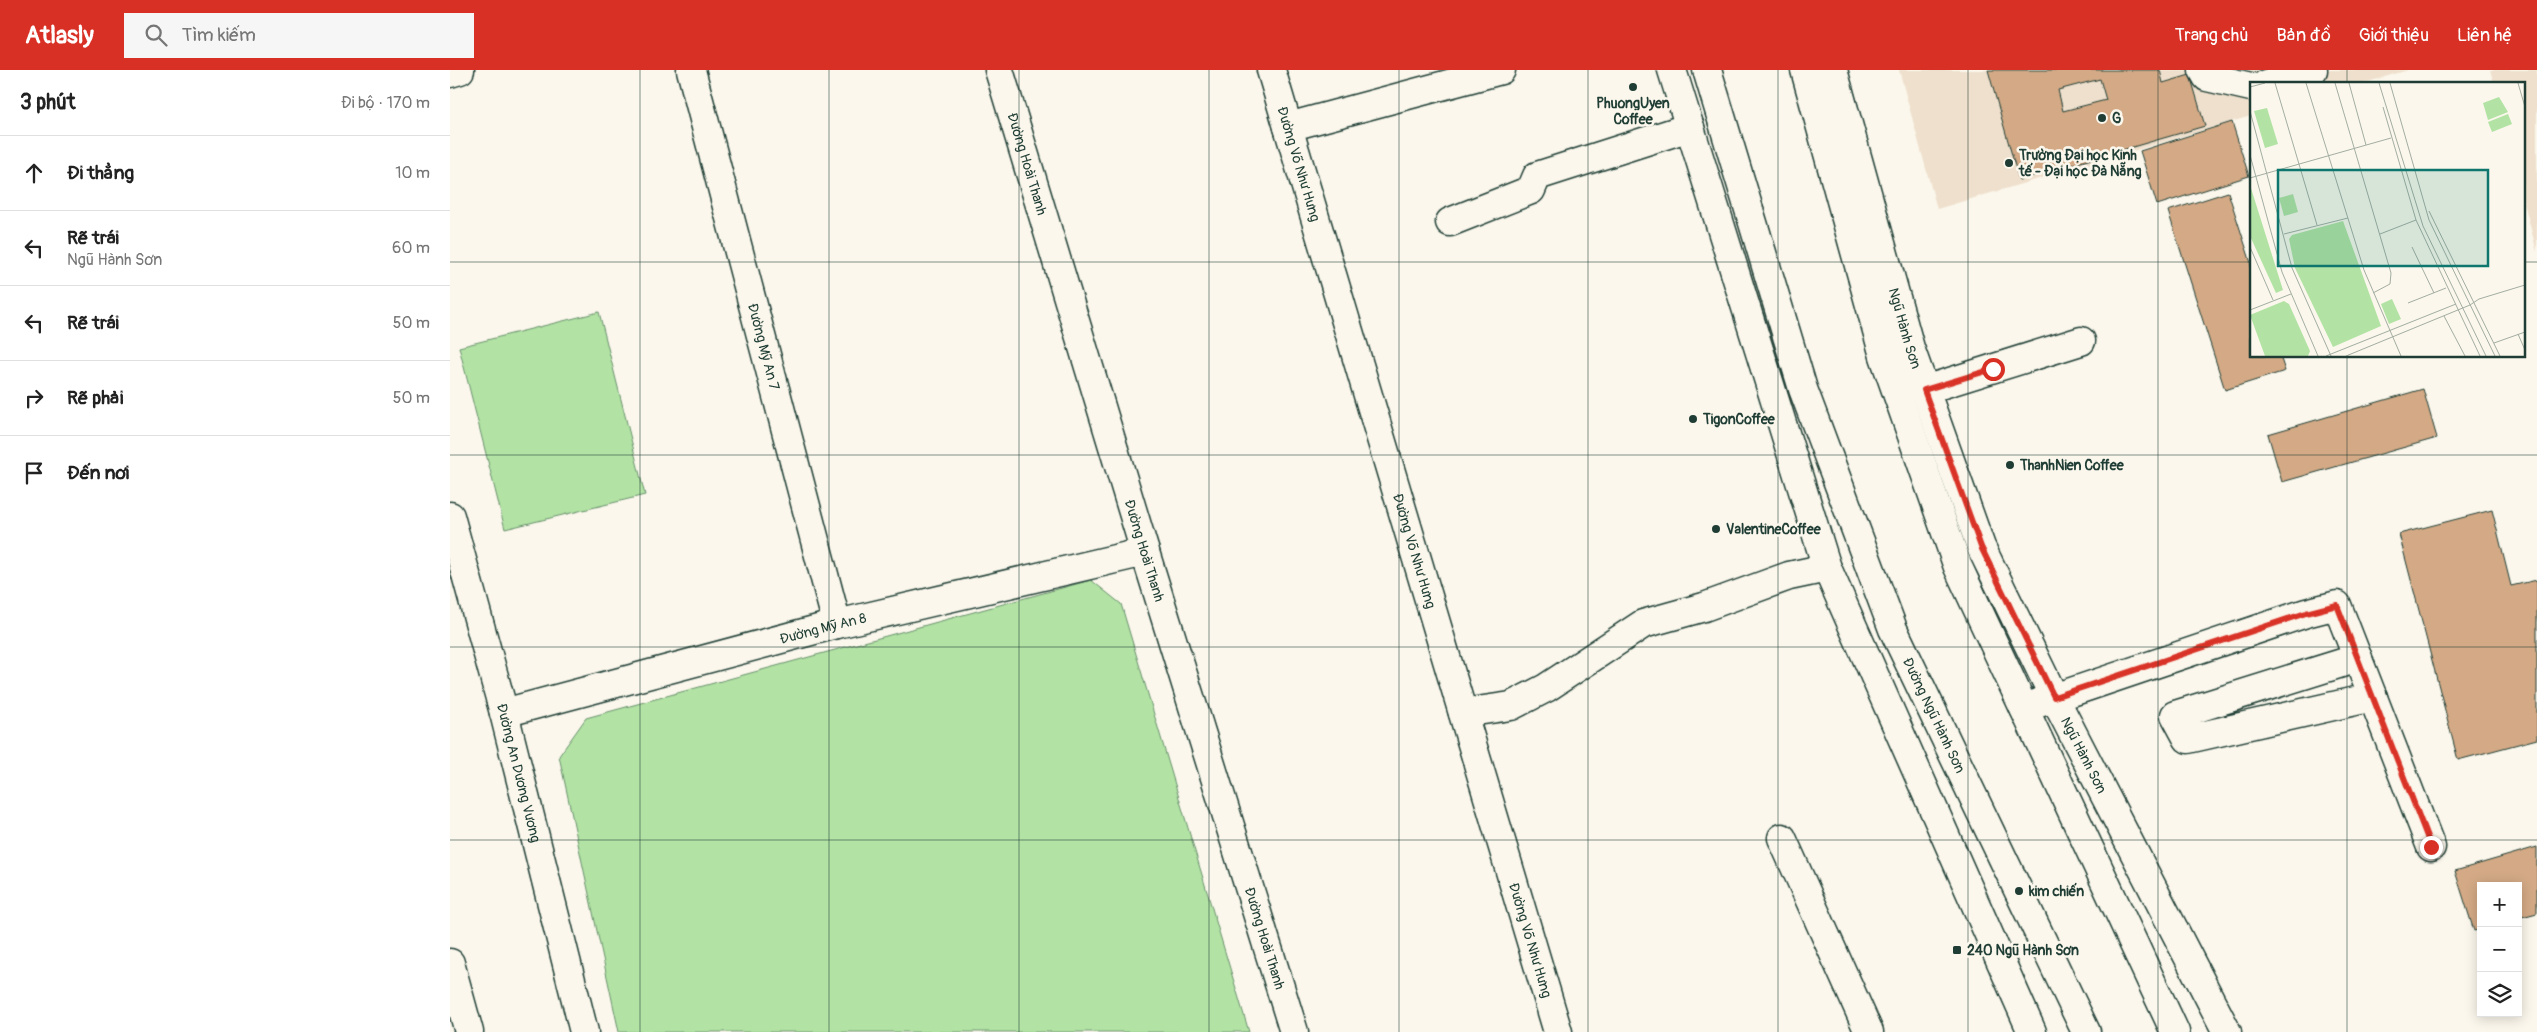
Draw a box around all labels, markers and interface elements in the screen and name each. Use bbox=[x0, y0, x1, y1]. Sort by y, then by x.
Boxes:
search box bbox=[124, 13, 474, 58]
text: Atlasly bbox=[25, 21, 94, 50]
icon: search bbox=[142, 21, 170, 49]
text: Tìm kiếm bbox=[182, 23, 256, 47]
text: Trang chủ bbox=[2175, 24, 2249, 47]
text: Bản đồ bbox=[2277, 24, 2331, 47]
text: Giới thiệu bbox=[2359, 24, 2429, 47]
text: Liên hệ bbox=[2457, 24, 2512, 47]
marker: PhuongUyen Coffee bbox=[1627, 81, 1639, 93]
inset map bbox=[2250, 82, 2524, 358]
text: 3 phút bbox=[20, 89, 75, 116]
text: Đi bộ · 170 m bbox=[341, 93, 430, 113]
place label: PhuongUyen Coffee bbox=[1596, 95, 1670, 128]
street label: Đường Võ Như Hưng bbox=[1273, 105, 1324, 224]
place label: G bbox=[2112, 110, 2121, 127]
street label: Đường Hoài Thanh bbox=[1003, 111, 1050, 217]
marker: G bbox=[2096, 112, 2108, 124]
place label: Trường Đại học Kinh tế - Đại học Đà Nẵng bbox=[2018, 147, 2142, 180]
marker: Trường Đại học Kinh tế - Đại học Đà Nẵng bbox=[2003, 157, 2015, 169]
icon: ahead bbox=[20, 159, 48, 187]
text: Đi thẳng bbox=[67, 161, 134, 185]
text: 10 m bbox=[395, 163, 430, 183]
text: Rẽ trái bbox=[67, 226, 119, 250]
icon: left bbox=[20, 234, 48, 262]
text: 60 m bbox=[392, 238, 430, 258]
text: Ngũ Hành Sơn bbox=[67, 250, 162, 270]
street label: Ngũ Hành Sơn bbox=[1885, 286, 1925, 371]
street label: Đường Mỹ An 7 bbox=[744, 301, 783, 393]
icon: left bbox=[20, 309, 48, 337]
text: Rẽ trái bbox=[67, 311, 119, 335]
text: 50 m bbox=[393, 313, 430, 333]
route start bbox=[1982, 358, 2005, 381]
icon: right bbox=[20, 384, 48, 412]
text: Rẽ phải bbox=[67, 386, 123, 410]
text: 50 m bbox=[393, 388, 430, 408]
place label: TigonCoffee bbox=[1702, 411, 1776, 428]
marker: TigonCoffee bbox=[1687, 413, 1699, 425]
place label: ThanhNien Coffee bbox=[2019, 457, 2125, 474]
icon: arrive bbox=[20, 459, 48, 487]
marker: ThanhNien Coffee bbox=[2004, 459, 2016, 471]
text: Đến nơi bbox=[67, 461, 129, 485]
street label: Đường Võ Như Hưng bbox=[1389, 492, 1439, 611]
street label: Đường Hoài Thanh bbox=[1121, 497, 1168, 604]
place label: ValentineCoffee bbox=[1726, 521, 1822, 538]
marker: ValentineCoffee bbox=[1710, 523, 1722, 535]
street label: Đường Mỹ An 8 bbox=[778, 609, 868, 648]
street label: Đường Ngũ Hành Sơn bbox=[1899, 655, 1969, 776]
street label: Đường An Dương Vương bbox=[493, 702, 544, 844]
street label: Ngũ Hành Sơn bbox=[2057, 714, 2110, 796]
route end bbox=[2420, 836, 2443, 859]
street label: Đường Võ Như Hưng bbox=[1505, 881, 1555, 1000]
place label: kim chiến bbox=[2028, 882, 2084, 900]
map controls bbox=[2477, 882, 2522, 1017]
button: + bbox=[2477, 882, 2522, 927]
street label: Đường Hoài Thanh bbox=[1241, 885, 1288, 991]
marker: kim chiến bbox=[2013, 885, 2025, 897]
button: − bbox=[2477, 927, 2522, 972]
place label: 240 Ngũ Hành Sơn bbox=[1967, 942, 2079, 959]
marker: 240 Ngũ Hành Sơn bbox=[1951, 944, 1963, 956]
button: layers bbox=[2477, 972, 2522, 1017]

